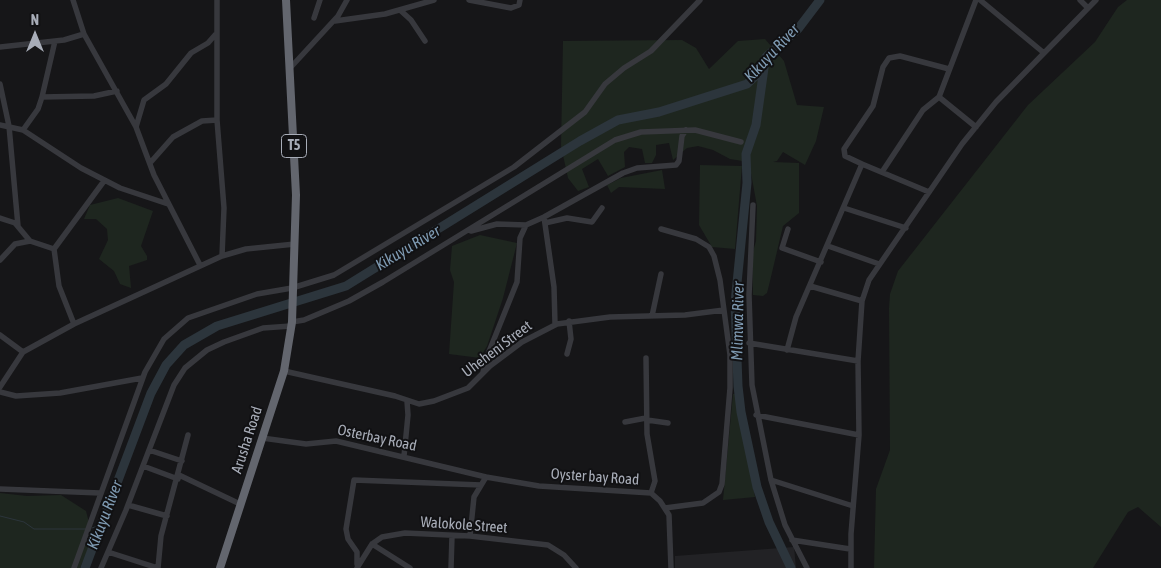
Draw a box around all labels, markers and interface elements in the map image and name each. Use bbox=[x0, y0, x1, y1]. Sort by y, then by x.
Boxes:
north arrow bbox=[10, 10, 60, 60]
text: N bbox=[31, 12, 39, 28]
water label: Kikuyu River bbox=[740, 20, 804, 86]
road number: T5 bbox=[282, 134, 306, 158]
water label: Kikuyu River bbox=[372, 221, 444, 275]
water label: Mlimwa River bbox=[728, 281, 748, 361]
street label: Uheheni Street bbox=[459, 317, 535, 381]
street label: Arusha Road bbox=[228, 404, 266, 476]
street label: Osterbay Road bbox=[336, 421, 418, 455]
street label: Oyster bay Road bbox=[550, 465, 640, 489]
water label: Kikuyu River bbox=[83, 478, 127, 552]
street label: Walokole Street bbox=[420, 513, 508, 537]

